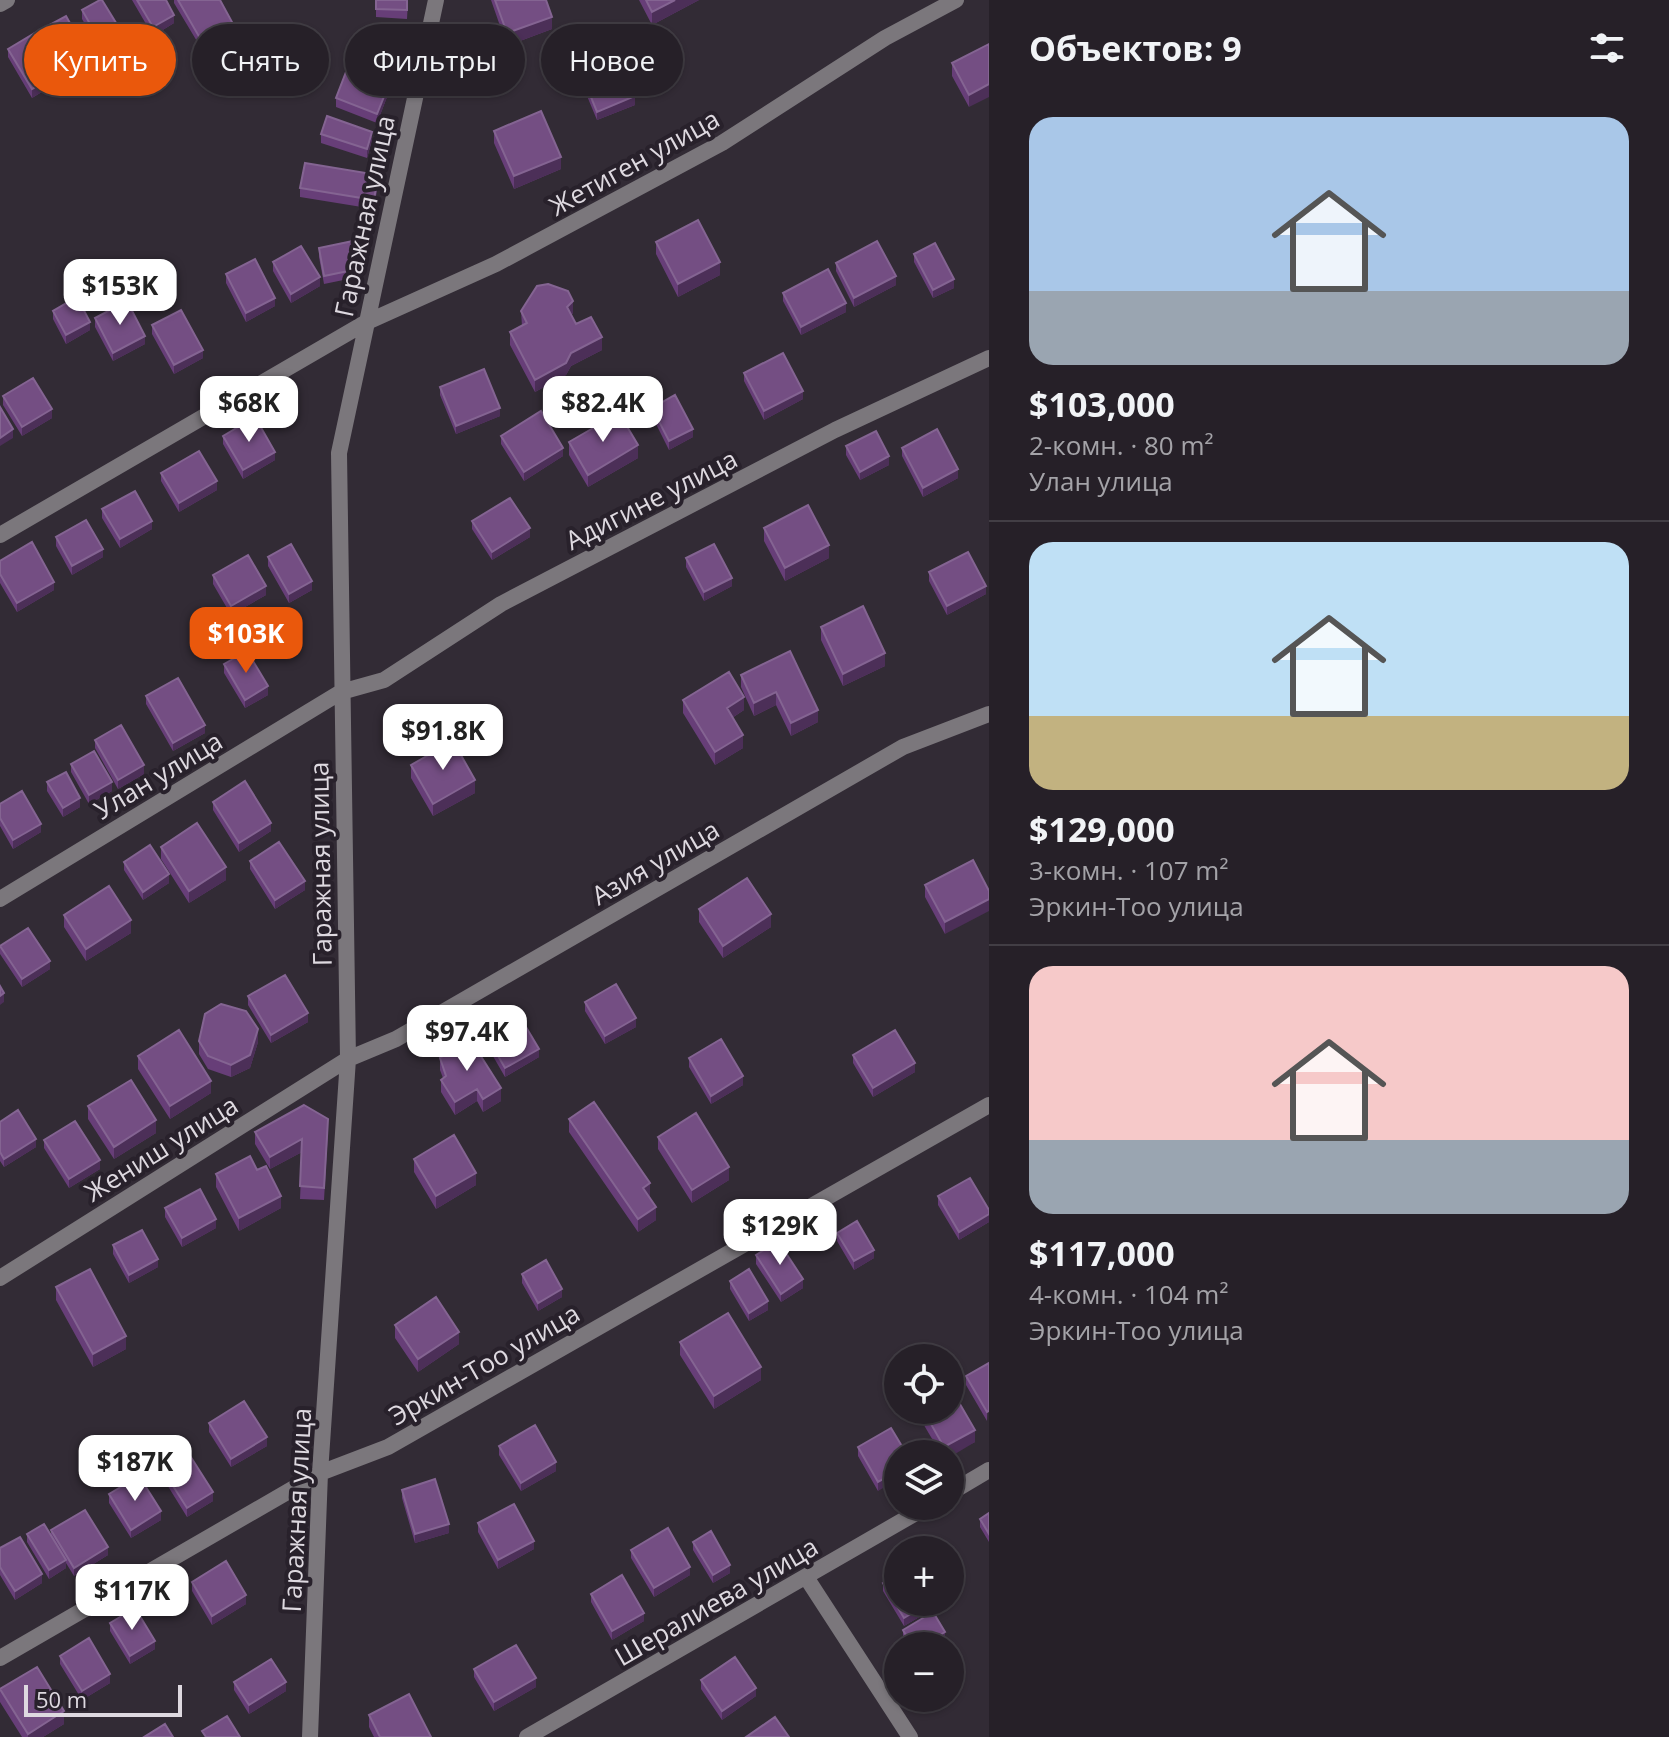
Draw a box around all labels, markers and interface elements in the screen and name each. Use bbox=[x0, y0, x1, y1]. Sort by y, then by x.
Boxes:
chip: Купить bbox=[24, 24, 176, 96]
chip: Снять bbox=[192, 24, 329, 96]
chip: Фильтры bbox=[345, 24, 525, 96]
chip: Новое bbox=[541, 24, 683, 96]
text: Объектов: 9 bbox=[1029, 25, 1242, 71]
icon: filters bbox=[1585, 26, 1629, 70]
street label: Жетиген улица bbox=[542, 100, 726, 224]
street label: Гаражная улица bbox=[325, 112, 403, 320]
icon: home bbox=[1257, 169, 1401, 313]
pin: $153K bbox=[64, 259, 176, 327]
text: $153K bbox=[82, 267, 158, 303]
pin: $68K bbox=[202, 376, 296, 444]
pin: $82.4K bbox=[538, 376, 668, 444]
text: $103,000 bbox=[1029, 381, 1175, 427]
text: $68K bbox=[218, 384, 280, 420]
text: $82.4K bbox=[561, 384, 645, 420]
text: 2-комн. · 80 m² bbox=[1029, 427, 1214, 463]
street label: Адигине улица bbox=[559, 440, 743, 558]
text: Улан улица bbox=[1029, 463, 1173, 499]
icon: home bbox=[1257, 594, 1401, 738]
pin: $103K bbox=[190, 607, 302, 675]
text: $103K bbox=[208, 615, 284, 651]
pin: $91.8K bbox=[378, 704, 508, 772]
text: $91.8K bbox=[401, 712, 485, 748]
street label: Улан улица bbox=[87, 723, 229, 827]
street label: Гаражная улица bbox=[300, 761, 340, 967]
text: $129,000 bbox=[1029, 806, 1175, 852]
street label: Азия улица bbox=[585, 811, 725, 913]
text: 3-комн. · 107 m² bbox=[1029, 852, 1228, 888]
text: Эркин-Тоо улица bbox=[1029, 888, 1244, 924]
pin: $97.4K bbox=[402, 1005, 532, 1073]
text: $97.4K bbox=[425, 1013, 509, 1049]
icon: home bbox=[1257, 1018, 1401, 1162]
street label: Жениш улица bbox=[77, 1086, 245, 1210]
pin: $129K bbox=[724, 1199, 836, 1267]
text: $129K bbox=[742, 1207, 818, 1243]
text: $117,000 bbox=[1029, 1230, 1175, 1276]
text: 4-комн. · 104 m² bbox=[1029, 1276, 1228, 1312]
street label: Эркин-Тоо улица bbox=[382, 1295, 586, 1433]
text: Эркин-Тоо улица bbox=[1029, 1312, 1244, 1348]
map controls bbox=[884, 1344, 964, 1712]
button: locate bbox=[884, 1344, 964, 1424]
street label: Гаражная улица bbox=[273, 1407, 319, 1613]
pin: $187K bbox=[79, 1435, 191, 1503]
button: layers bbox=[884, 1440, 964, 1520]
text: $187K bbox=[97, 1443, 173, 1479]
street label: Шералиева улица bbox=[608, 1528, 824, 1674]
button: + bbox=[884, 1536, 964, 1616]
pin: $117K bbox=[76, 1564, 188, 1632]
text: $117K bbox=[94, 1572, 170, 1608]
button: − bbox=[884, 1632, 964, 1712]
scale bar bbox=[24, 1681, 182, 1717]
text: 50 m bbox=[36, 1684, 87, 1714]

